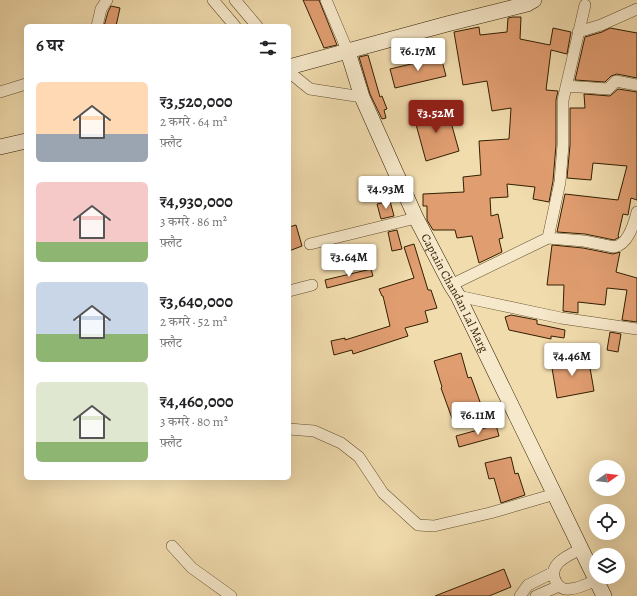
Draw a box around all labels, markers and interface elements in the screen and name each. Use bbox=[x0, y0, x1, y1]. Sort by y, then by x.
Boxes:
text: 6 घर bbox=[36, 34, 64, 57]
icon: filters bbox=[257, 37, 279, 59]
pin: ₹6.17M bbox=[385, 38, 451, 72]
text: ₹6.17M bbox=[400, 42, 436, 59]
text: ₹3,520,000 bbox=[160, 90, 233, 113]
icon: home bbox=[68, 98, 116, 146]
pin: ₹3.52M bbox=[403, 100, 469, 134]
text: ₹3.52M bbox=[418, 104, 454, 121]
text: 2 कमरे · 64 m² bbox=[160, 113, 227, 130]
text: फ़्लैट bbox=[160, 134, 182, 151]
pin: ₹4.93M bbox=[353, 176, 419, 210]
text: ₹4.93M bbox=[367, 180, 405, 197]
text: ₹4,930,000 bbox=[160, 190, 233, 213]
icon: home bbox=[68, 198, 116, 246]
text: 3 कमरे · 86 m² bbox=[160, 213, 227, 230]
street label: Captain Chandan Lal Marg bbox=[417, 231, 492, 355]
text: फ़्लैट bbox=[160, 234, 182, 251]
pin: ₹3.64M bbox=[316, 244, 382, 278]
text: ₹3.64M bbox=[330, 248, 368, 265]
text: ₹3,640,000 bbox=[160, 290, 233, 313]
icon: home bbox=[68, 298, 116, 346]
text: 2 कमरे · 52 m² bbox=[160, 313, 227, 330]
text: फ़्लैट bbox=[160, 334, 182, 351]
pin: ₹4.46M bbox=[539, 343, 605, 377]
text: ₹4.46M bbox=[553, 347, 591, 364]
text: ₹4,460,000 bbox=[160, 390, 234, 413]
icon: home bbox=[68, 398, 116, 446]
pin: ₹6.11M bbox=[445, 402, 511, 436]
text: ₹6.11M bbox=[461, 406, 495, 423]
text: 3 कमरे · 80 m² bbox=[160, 413, 228, 430]
text: फ़्लैट bbox=[160, 434, 182, 451]
north arrow bbox=[589, 460, 625, 496]
map controls bbox=[589, 460, 625, 584]
button: locate bbox=[589, 504, 625, 540]
button: layers bbox=[589, 548, 625, 584]

